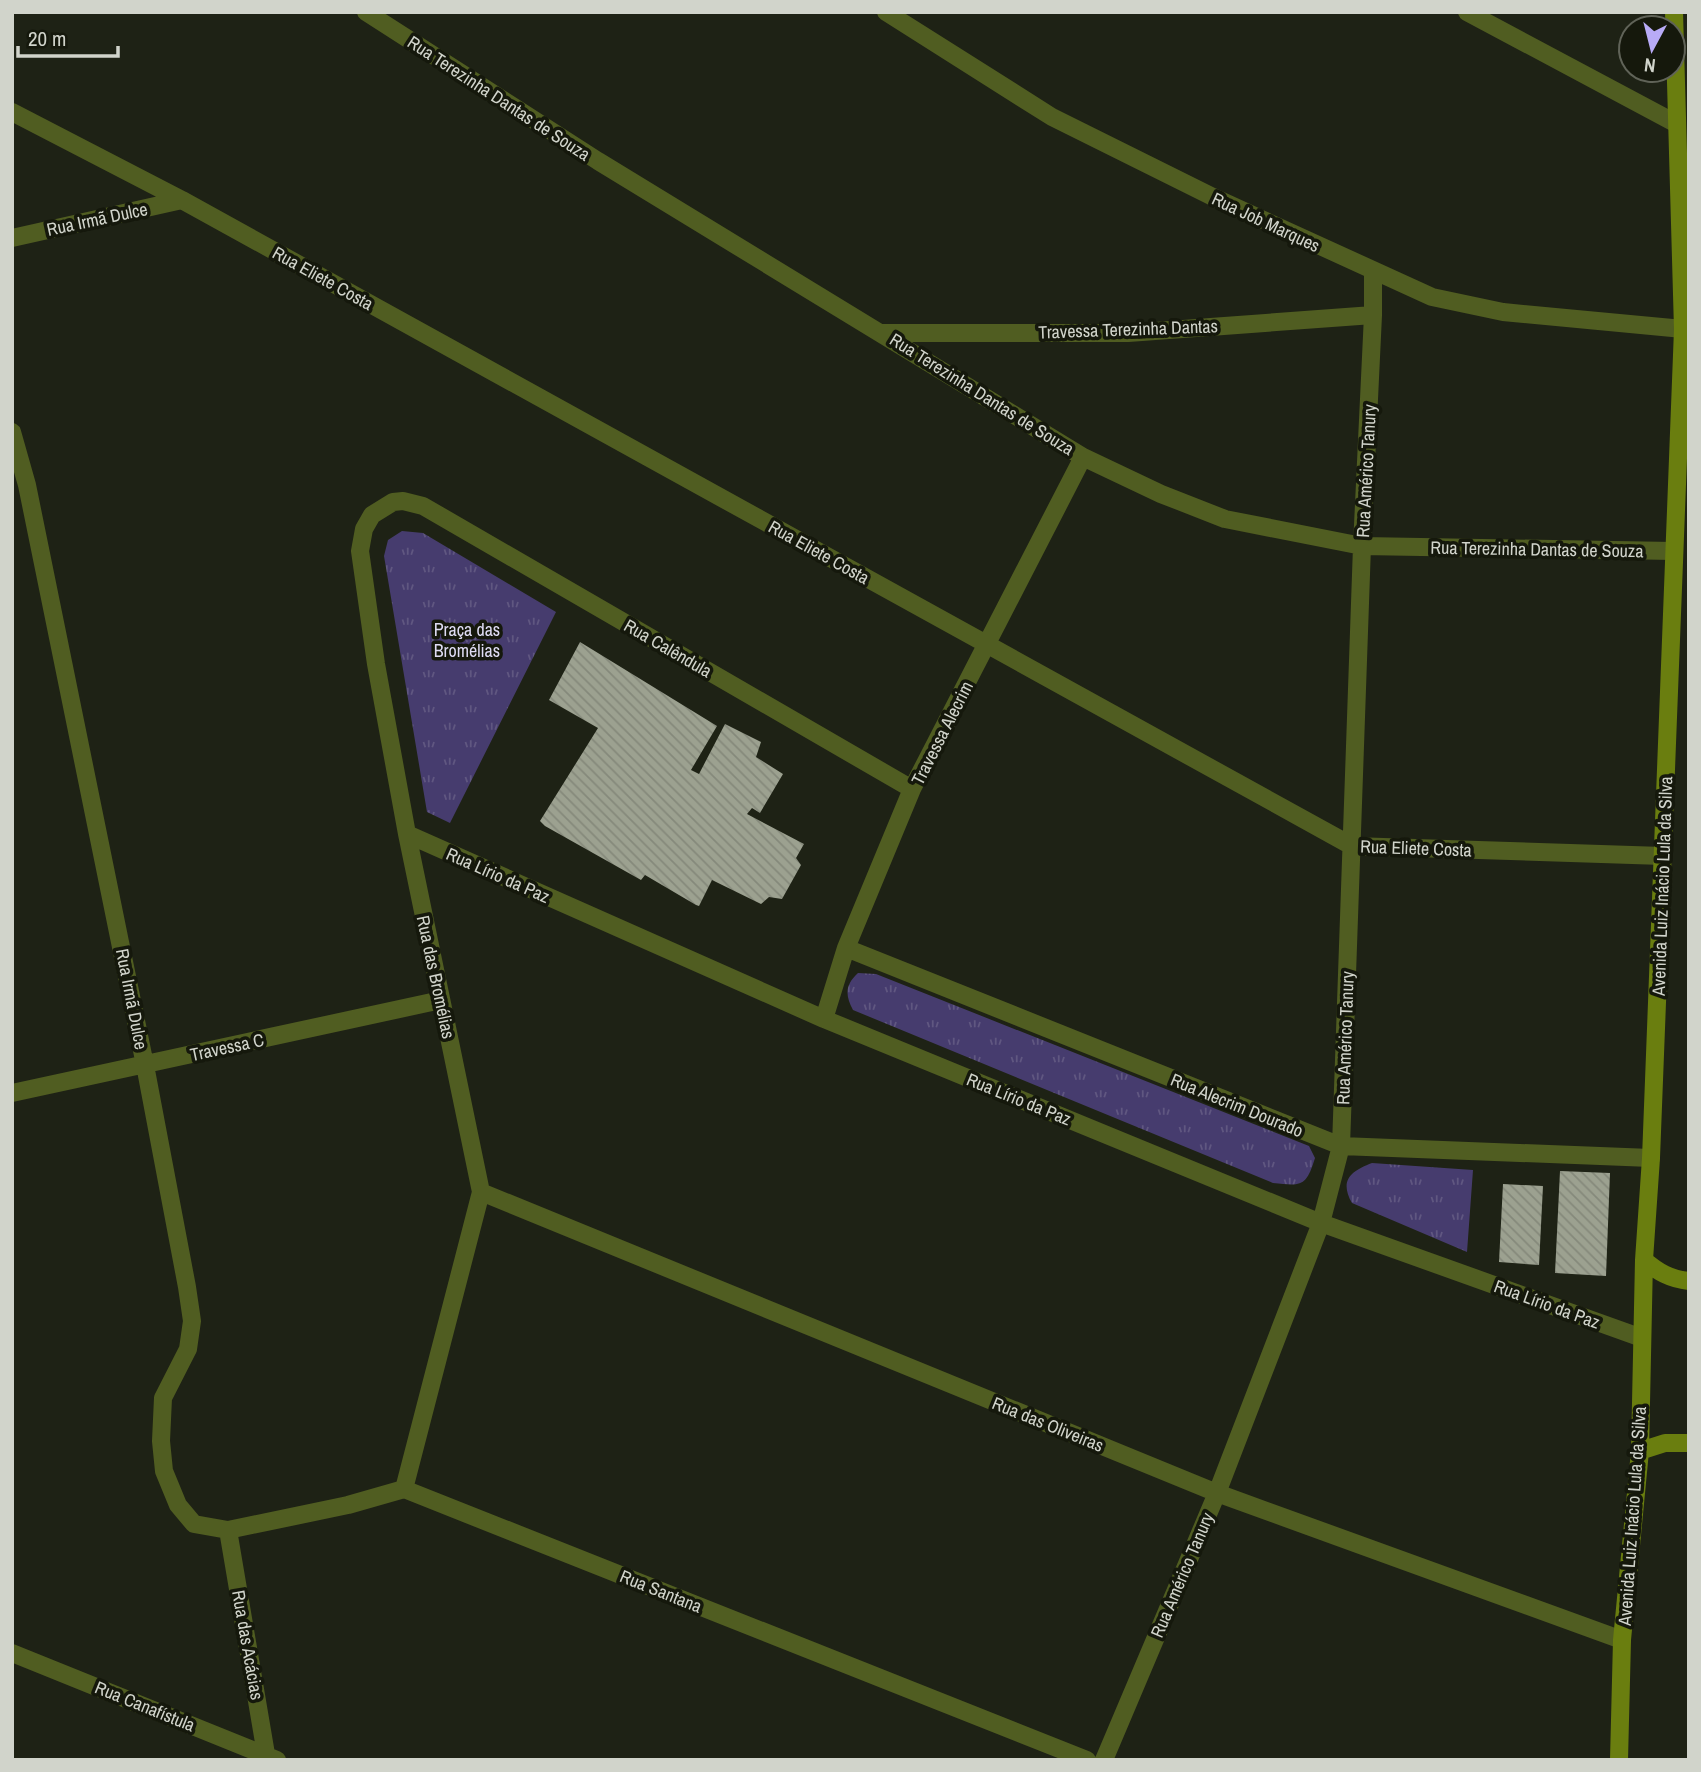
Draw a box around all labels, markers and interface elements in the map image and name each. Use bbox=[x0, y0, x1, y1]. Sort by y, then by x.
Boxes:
scale bar bbox=[18, 14, 117, 58]
north arrow bbox=[1617, 14, 1687, 84]
text: 20 m bbox=[28, 24, 66, 53]
street label: Rua Terezinha Dantas de Souza bbox=[403, 29, 595, 167]
text: N bbox=[1643, 52, 1657, 79]
street label: Rua Job Marques bbox=[1208, 186, 1324, 258]
street label: Rua Irmã Dulce bbox=[44, 196, 150, 242]
street label: Rua Eliete Costa bbox=[268, 240, 378, 316]
street label: Travessa Terezinha Dantas bbox=[1038, 313, 1218, 345]
street label: Rua Terezinha Dantas de Souza bbox=[885, 327, 1079, 461]
street label: Rua Américo Tanury bbox=[1350, 403, 1382, 538]
street label: Rua Eliete Costa bbox=[764, 514, 874, 590]
street label: Rua Terezinha Dantas de Souza bbox=[1430, 535, 1644, 563]
street label: Rua Calêndula bbox=[619, 613, 717, 683]
park label: Praça das Bromélias bbox=[434, 617, 500, 663]
street label: Travessa Alecrim bbox=[905, 677, 979, 789]
street label: Avenida Luiz Inácio Lula da Silva bbox=[1646, 776, 1678, 997]
street label: Rua Eliete Costa bbox=[1360, 834, 1472, 862]
street label: Rua Lírio da Paz bbox=[442, 841, 554, 909]
street label: Rua das Bromélias bbox=[411, 913, 461, 1041]
street label: Rua Irmã Dulce bbox=[110, 946, 154, 1052]
street label: Rua Américo Tanury bbox=[1330, 970, 1360, 1105]
street label: Travessa C bbox=[188, 1027, 266, 1067]
street label: Rua Lírio da Paz bbox=[963, 1067, 1075, 1131]
street label: Rua Alecrim Dourado bbox=[1167, 1067, 1307, 1143]
street label: Rua Lírio da Paz bbox=[1491, 1273, 1603, 1335]
street label: Rua das Oliveiras bbox=[989, 1390, 1107, 1458]
street label: Avenida Luiz Inácio Lula da Silva bbox=[1612, 1406, 1652, 1627]
street label: Rua Américo Tanury bbox=[1144, 1508, 1220, 1641]
street label: Rua Santana bbox=[616, 1563, 706, 1619]
street label: Rua das Acácias bbox=[226, 1588, 270, 1702]
street label: Rua Canafístula bbox=[91, 1675, 199, 1737]

